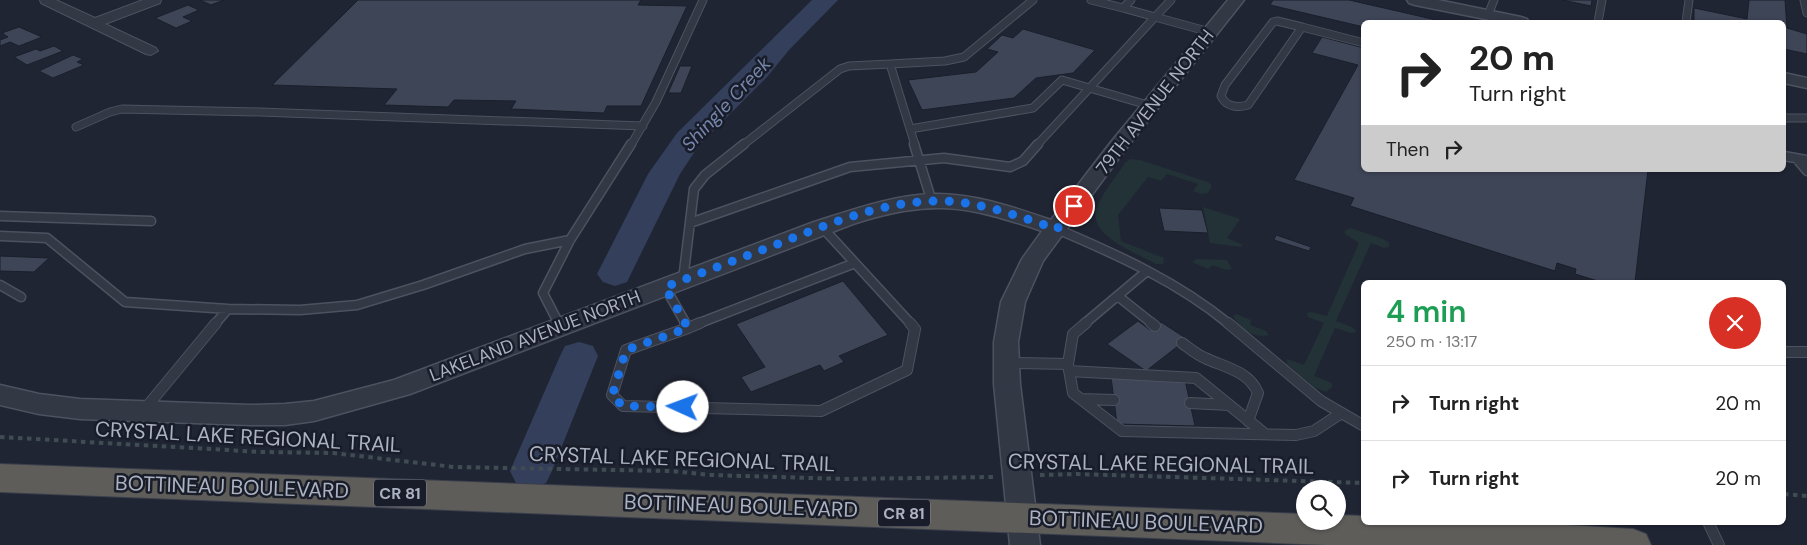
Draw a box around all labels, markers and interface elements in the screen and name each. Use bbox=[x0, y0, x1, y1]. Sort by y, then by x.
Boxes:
street label: 79TH AVENUE NORTH bbox=[1091, 24, 1219, 180]
text: 20 m bbox=[1469, 35, 1555, 81]
icon: right bbox=[1386, 40, 1451, 105]
water label: Shingle Creek bbox=[676, 51, 776, 157]
text: Turn right bbox=[1469, 79, 1566, 108]
icon: right bbox=[1439, 135, 1467, 163]
text: Then bbox=[1386, 137, 1429, 162]
pin bbox=[1053, 185, 1095, 227]
icon: arrive bbox=[1060, 192, 1088, 220]
street label: LAKELAND AVENUE NORTH bbox=[426, 285, 644, 387]
text: 4 min bbox=[1386, 292, 1466, 331]
button: close bbox=[1709, 297, 1761, 349]
text: 250 m · 13:17 bbox=[1386, 331, 1477, 352]
position arrow bbox=[656, 380, 708, 432]
icon: right bbox=[1386, 389, 1414, 417]
text: Turn right bbox=[1429, 391, 1519, 416]
text: 20 m bbox=[1715, 391, 1761, 416]
street label: CRYSTAL LAKE REGIONAL TRAIL bbox=[94, 415, 402, 459]
street label: CRYSTAL LAKE REGIONAL TRAIL bbox=[528, 440, 836, 478]
street label: CRYSTAL LAKE REGIONAL TRAIL bbox=[1008, 447, 1314, 481]
icon: right bbox=[1386, 464, 1414, 492]
text: Turn right bbox=[1429, 466, 1519, 491]
text: 20 m bbox=[1715, 466, 1761, 491]
street label: BOTTINEAU BOULEVARD bbox=[115, 469, 349, 505]
road number: CR 81 bbox=[374, 479, 426, 506]
map controls bbox=[1296, 480, 1346, 530]
button: search bbox=[1296, 480, 1346, 530]
street label: BOTTINEAU BOULEVARD bbox=[624, 488, 858, 524]
road number: CR 81 bbox=[878, 499, 930, 526]
street label: BOTTINEAU BOULEVARD bbox=[1029, 504, 1263, 540]

